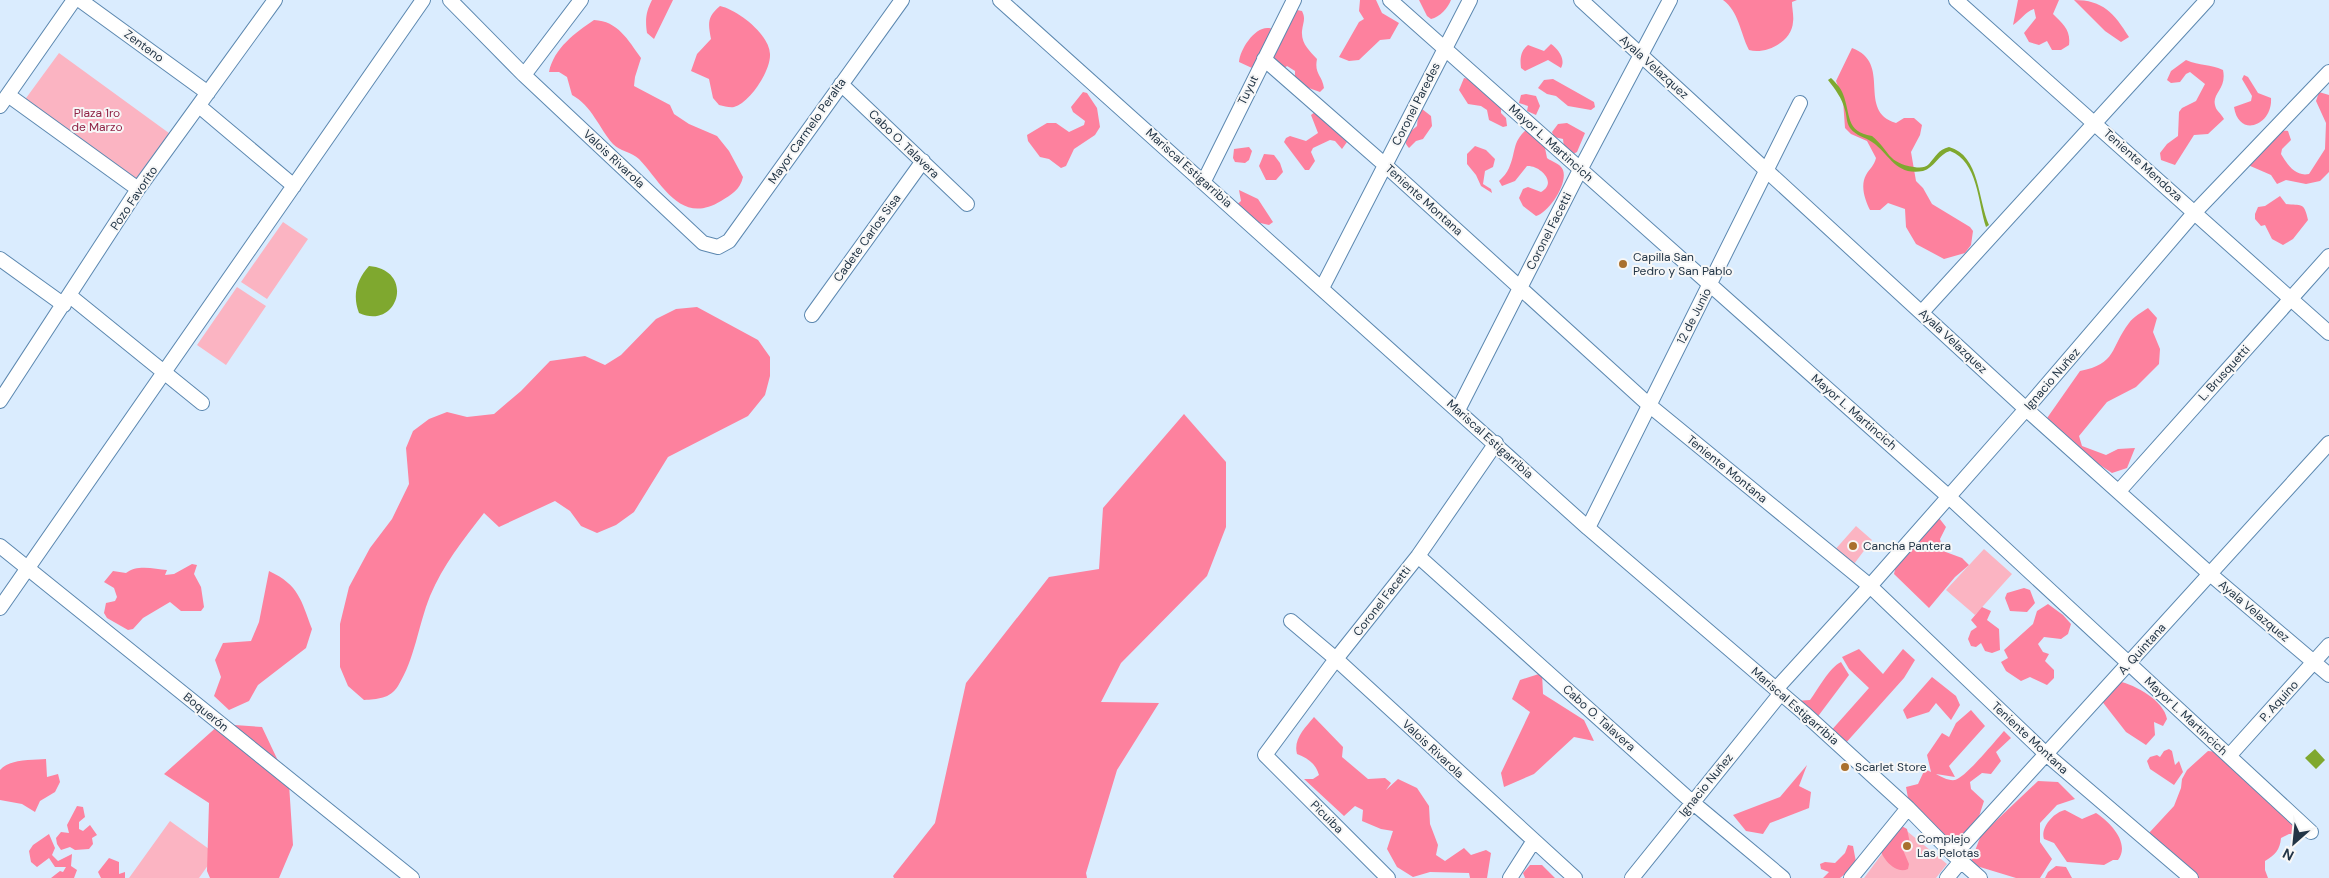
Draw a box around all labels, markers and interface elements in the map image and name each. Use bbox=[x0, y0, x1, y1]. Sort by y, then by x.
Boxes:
street label: Zenteno bbox=[121, 26, 167, 66]
street label: Ayala Velazquez bbox=[1616, 32, 1692, 102]
street label: Coronel Paredes bbox=[1388, 60, 1444, 148]
street label: Tuyut bbox=[1234, 72, 1262, 108]
street label: Mayor Carmelo Peralta bbox=[764, 75, 850, 187]
street label: Mayor L. Martincich bbox=[1505, 101, 1597, 185]
park label: Plaza 1ro de Marzo bbox=[71, 105, 123, 135]
street label: Cabo O. Talavera bbox=[865, 106, 943, 182]
street label: Mariscal Estigarribia bbox=[1142, 125, 1236, 211]
street label: Teniente Mendoza bbox=[2100, 125, 2186, 205]
street label: Valois Rivarola bbox=[580, 126, 648, 192]
street label: Teniente Montana bbox=[1382, 161, 1466, 239]
street label: Pozo Favorito bbox=[107, 163, 161, 233]
street label: Coronel Facetti bbox=[1523, 189, 1575, 272]
street label: Cadete Carlos Sisa bbox=[830, 191, 904, 285]
place label: Capilla San Pedro y San Pablo bbox=[1633, 249, 1732, 279]
marker: Capilla San Pedro y San Pablo bbox=[1617, 258, 1629, 270]
street label: 12 de Junio bbox=[1673, 285, 1715, 347]
street label: Ayala Velazquez bbox=[1915, 305, 1991, 377]
street label: L. Brusquetti bbox=[2195, 342, 2253, 404]
street label: Ignacio Nuñez bbox=[2021, 345, 2083, 413]
street label: Mayor L. Martincich bbox=[1808, 370, 1900, 454]
street label: Mariscal Estigarribia bbox=[1443, 396, 1537, 482]
street label: Teniente Montana bbox=[1683, 432, 1771, 506]
place label: Cancha Pantera bbox=[1863, 538, 1951, 554]
marker: Cancha Pantera bbox=[1847, 540, 1859, 552]
street label: Coronel Facetti bbox=[1350, 563, 1415, 639]
street label: Ayala Velazquez bbox=[2215, 577, 2293, 645]
street label: A. Quintana bbox=[2115, 620, 2169, 678]
street label: Mariscal Estigarribia bbox=[1748, 663, 1842, 749]
street label: Mayor L. Martincich bbox=[2141, 673, 2231, 759]
street label: P. Aquino bbox=[2256, 677, 2302, 725]
street label: Cabo O. Talavera bbox=[1559, 681, 1639, 755]
street label: Boquerón bbox=[180, 689, 232, 735]
street label: Teniente Montana bbox=[1988, 698, 2072, 778]
street label: Valois Rivarola bbox=[1399, 716, 1467, 782]
street label: Ignacio Nuñez bbox=[1675, 750, 1737, 820]
place label: Scarlet Store bbox=[1855, 759, 1927, 775]
marker: Scarlet Store bbox=[1839, 761, 1851, 773]
street label: Picuiba bbox=[1307, 797, 1347, 837]
north arrow bbox=[2269, 818, 2319, 868]
place label: Complejo Las Pelotas bbox=[1917, 831, 1979, 861]
marker: Complejo Las Pelotas bbox=[1901, 840, 1913, 852]
text: N bbox=[2279, 844, 2297, 865]

